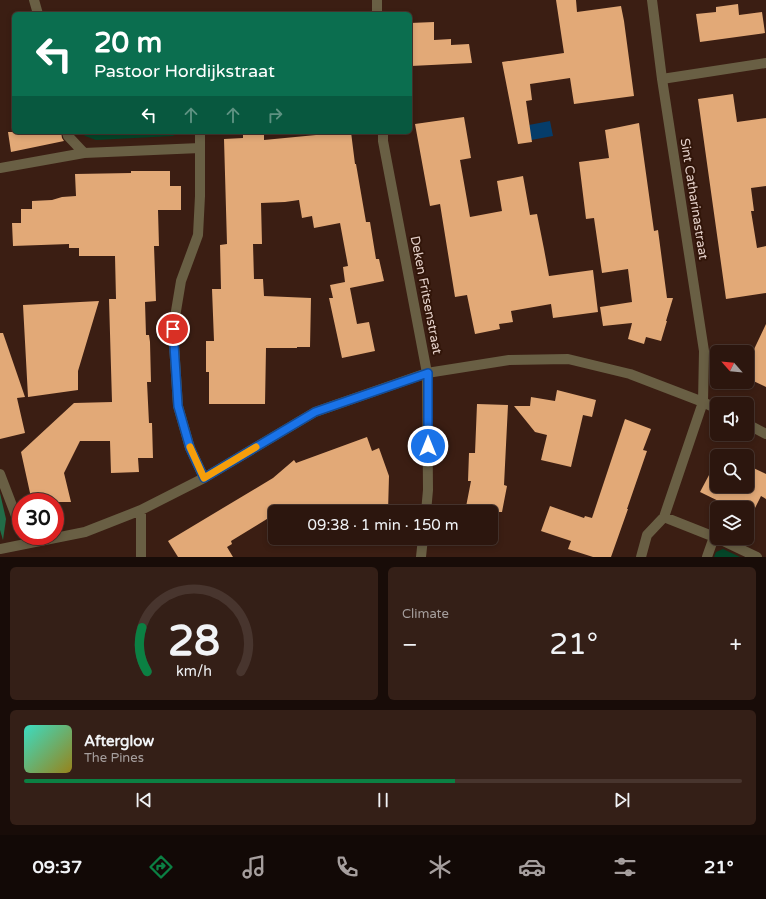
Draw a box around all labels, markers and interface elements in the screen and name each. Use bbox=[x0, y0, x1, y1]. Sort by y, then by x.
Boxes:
text: 20 m bbox=[94, 26, 162, 60]
icon: left bbox=[28, 28, 80, 80]
text: Pastoor Hordijkstraat bbox=[94, 60, 275, 82]
icon: left bbox=[138, 104, 160, 126]
icon: ahead bbox=[180, 104, 202, 126]
icon: ahead bbox=[222, 104, 244, 126]
icon: right bbox=[264, 104, 286, 126]
street label: Sint Catharinastraat bbox=[677, 137, 711, 261]
street label: Deken Fritsenstraat bbox=[407, 234, 445, 356]
pin bbox=[156, 312, 190, 346]
icon: arrive bbox=[162, 318, 184, 340]
north arrow bbox=[710, 345, 754, 389]
map controls bbox=[710, 345, 754, 545]
button: sound bbox=[710, 397, 754, 441]
position arrow bbox=[407, 425, 449, 467]
button: search bbox=[710, 449, 754, 493]
speed limit sign: 30 bbox=[12, 493, 64, 545]
button: layers bbox=[710, 501, 754, 545]
text: 09:38 · 1 min · 150 m bbox=[308, 516, 458, 534]
text: Climate bbox=[402, 606, 449, 622]
text: 28 bbox=[168, 616, 220, 666]
text: 21° bbox=[549, 626, 598, 663]
text: − bbox=[402, 632, 418, 658]
text: + bbox=[730, 632, 742, 658]
text: km/h bbox=[176, 662, 212, 679]
text: Afterglow bbox=[84, 732, 154, 750]
text: The Pines bbox=[84, 750, 144, 766]
icon: previous bbox=[133, 789, 155, 811]
icon: pause bbox=[372, 789, 394, 811]
icon: next bbox=[611, 789, 633, 811]
icon: directions bbox=[147, 853, 175, 881]
icon: music bbox=[240, 853, 268, 881]
icon: phone bbox=[333, 853, 361, 881]
icon: climate bbox=[426, 853, 454, 881]
icon: car bbox=[518, 853, 546, 881]
icon: filters bbox=[611, 853, 639, 881]
text: 09:37 bbox=[32, 856, 82, 878]
text: 21° bbox=[704, 856, 734, 878]

